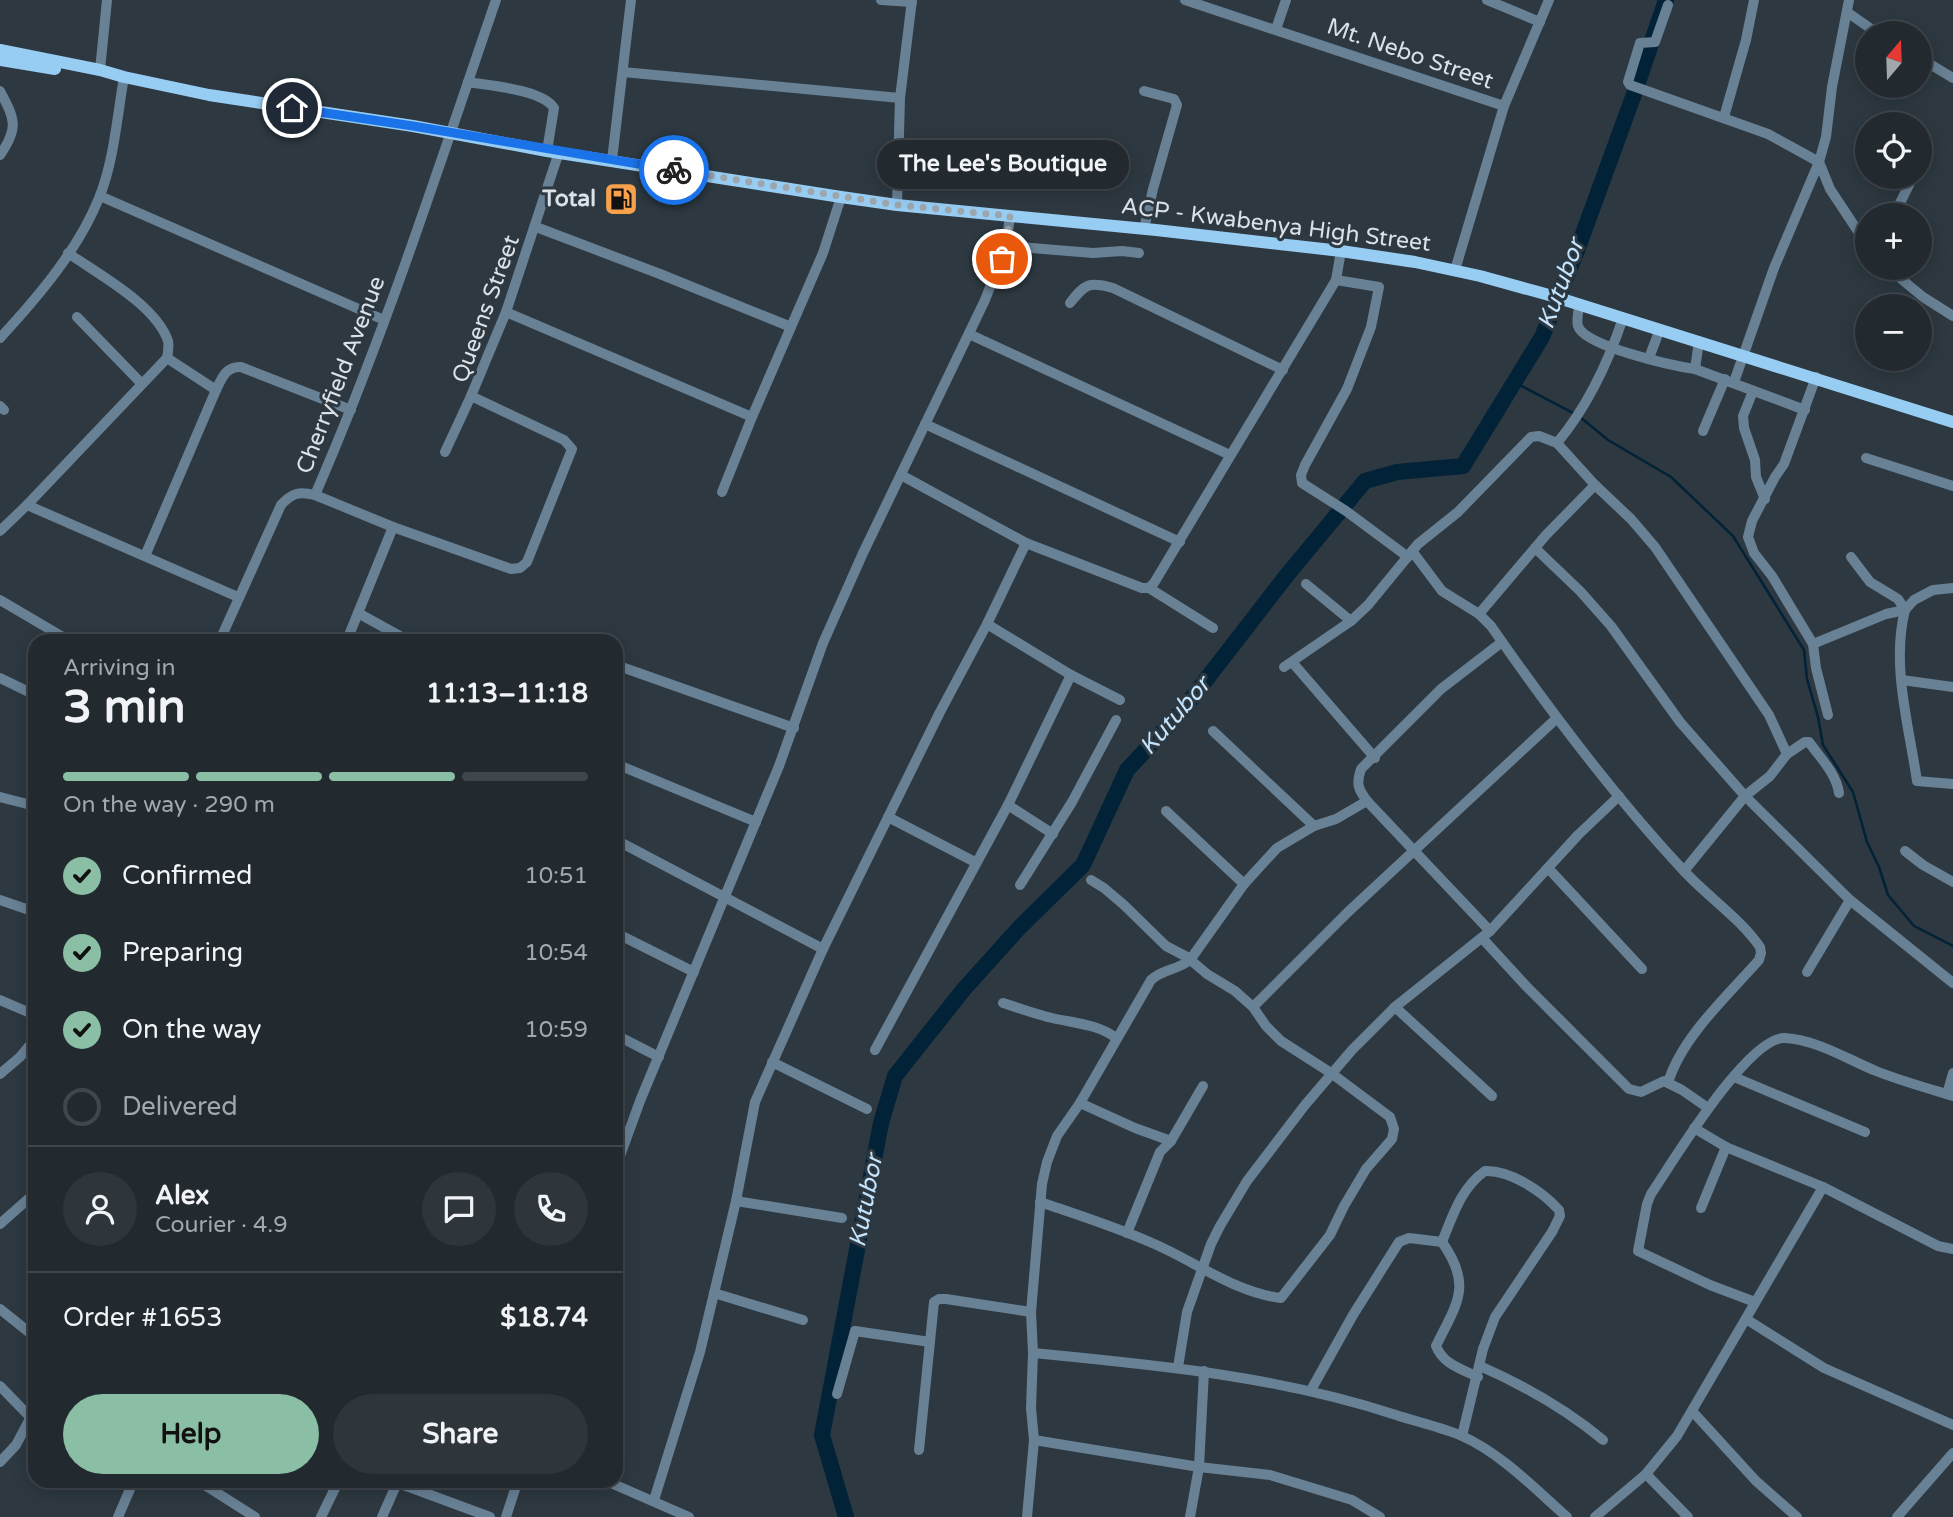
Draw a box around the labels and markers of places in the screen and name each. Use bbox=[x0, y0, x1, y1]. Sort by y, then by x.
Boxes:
pin bbox=[262, 78, 322, 138]
callout: The Lee's Boutique bbox=[876, 140, 1128, 189]
fuel station icon: Total bbox=[602, 180, 640, 218]
place label: Total bbox=[541, 185, 596, 213]
pin bbox=[972, 229, 1032, 289]

